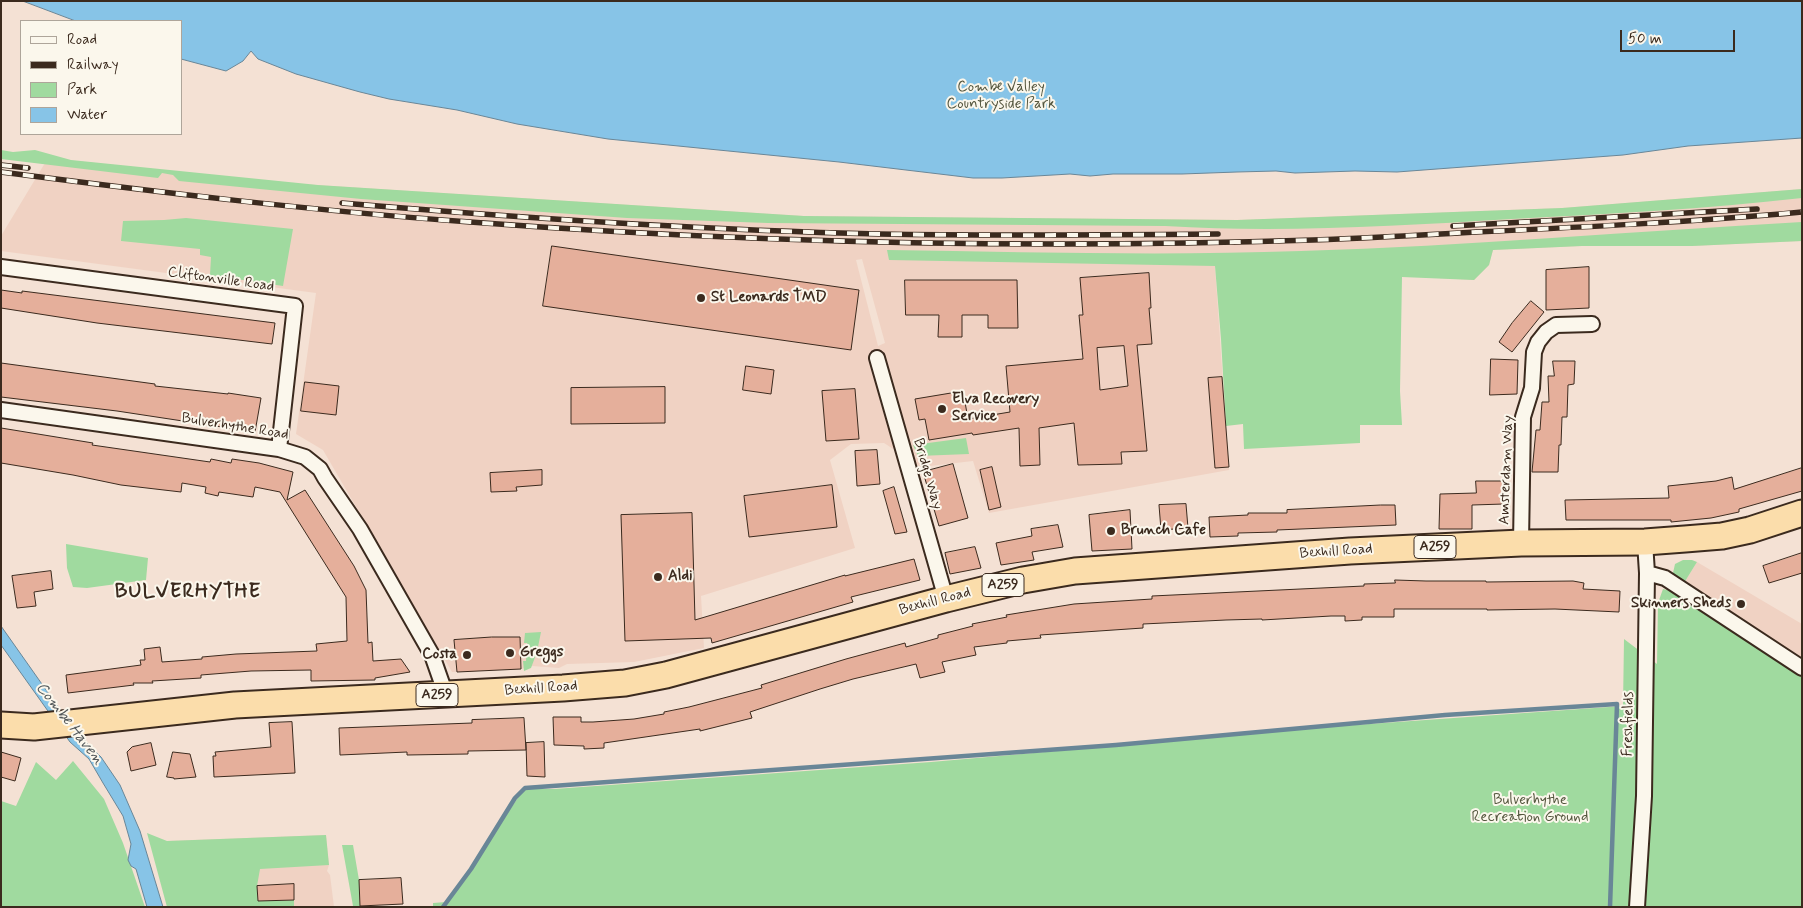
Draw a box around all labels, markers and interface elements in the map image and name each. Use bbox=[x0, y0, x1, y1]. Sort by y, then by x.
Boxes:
legend bbox=[20, 20, 182, 135]
scale bar bbox=[1623, 20, 1738, 52]
text: 50 m bbox=[1628, 29, 1662, 49]
text: Road bbox=[67, 30, 97, 50]
text: Railway bbox=[67, 55, 119, 75]
park label: Combe Valley Countryside Park bbox=[947, 79, 1055, 114]
text: Park bbox=[67, 80, 97, 100]
text: Water bbox=[67, 105, 107, 125]
street label: Cliftonville Road bbox=[167, 264, 275, 296]
place label: St Leonards TMD bbox=[711, 289, 827, 307]
marker: St Leonards TMD bbox=[695, 292, 707, 304]
place label: Elva Recovery Service bbox=[952, 391, 1039, 426]
marker: Elva Recovery Service bbox=[936, 403, 948, 415]
street label: Bulverhythe Road bbox=[180, 410, 290, 444]
street label: Amsterdam Way bbox=[1496, 415, 1518, 525]
street label: Bridge Way bbox=[908, 436, 946, 512]
place label: Brunch Cafe bbox=[1121, 522, 1206, 540]
marker: Brunch Cafe bbox=[1105, 525, 1117, 537]
road number: A259 bbox=[1414, 536, 1456, 558]
street label: Bexhill Road bbox=[1299, 540, 1373, 564]
place label: Aldi bbox=[668, 568, 693, 586]
marker: Aldi bbox=[652, 571, 664, 583]
road number: A259 bbox=[982, 574, 1024, 596]
district label: BULVERHYTHE bbox=[115, 581, 261, 605]
street label: Bexhill Road bbox=[897, 584, 973, 620]
place label: Skinners Sheds bbox=[1631, 595, 1731, 613]
marker: Skinners Sheds bbox=[1735, 598, 1747, 610]
place label: Greggs bbox=[520, 644, 563, 662]
place label: Costa bbox=[422, 646, 457, 664]
marker: Greggs bbox=[504, 647, 516, 659]
marker: Costa bbox=[461, 649, 473, 661]
street label: Bexhill Road bbox=[504, 677, 578, 701]
water label: Combe Haven bbox=[31, 679, 107, 769]
road number: A259 bbox=[416, 684, 458, 706]
street label: Freshfields bbox=[1619, 691, 1639, 757]
park label: Bulverhythe Recreation Ground bbox=[1472, 792, 1588, 827]

